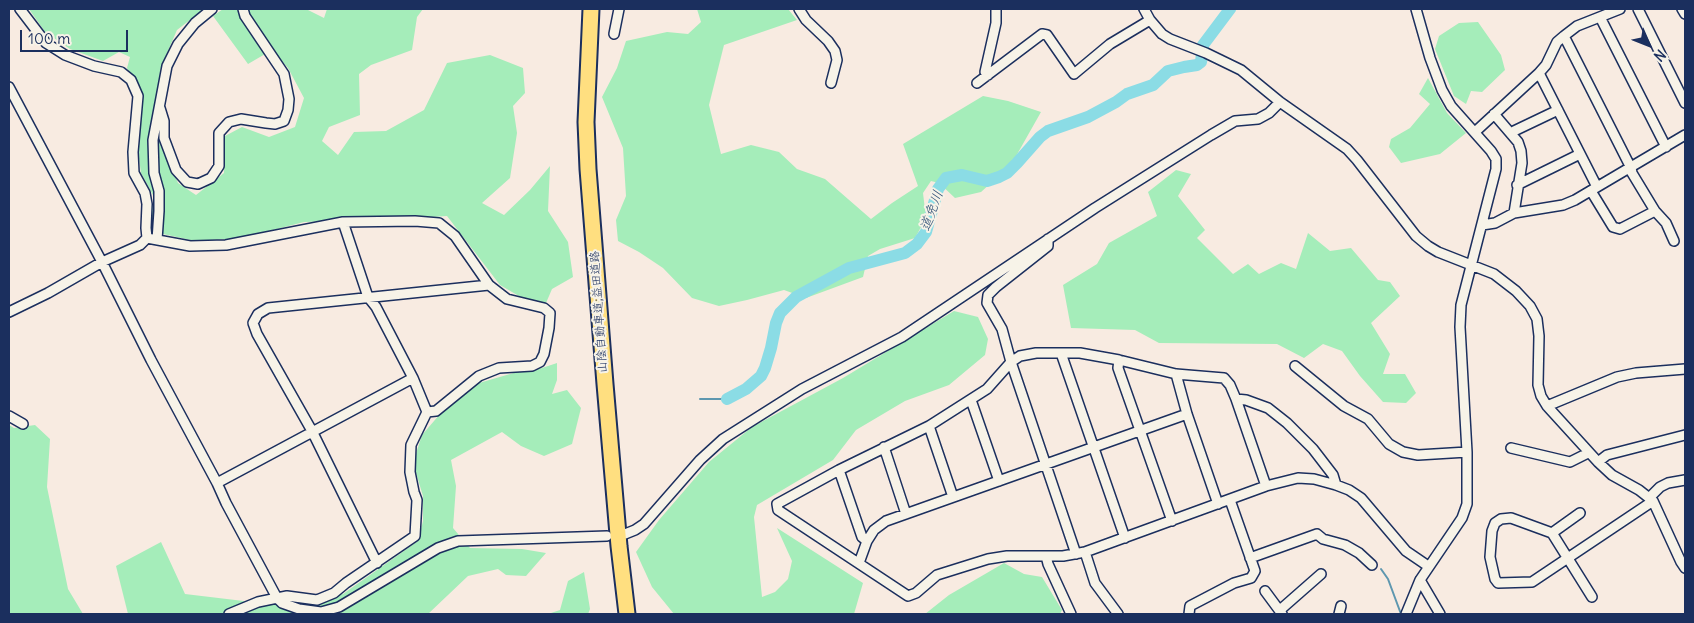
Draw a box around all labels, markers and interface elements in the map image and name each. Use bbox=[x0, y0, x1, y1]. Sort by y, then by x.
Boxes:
scale bar bbox=[22, 20, 130, 52]
north arrow bbox=[1624, 20, 1674, 70]
text: 100 m bbox=[28, 29, 70, 48]
text: N bbox=[1650, 46, 1670, 65]
water label: 道免川 bbox=[917, 188, 947, 234]
street label: 山陰自動車道;益田道路 bbox=[588, 250, 610, 374]

